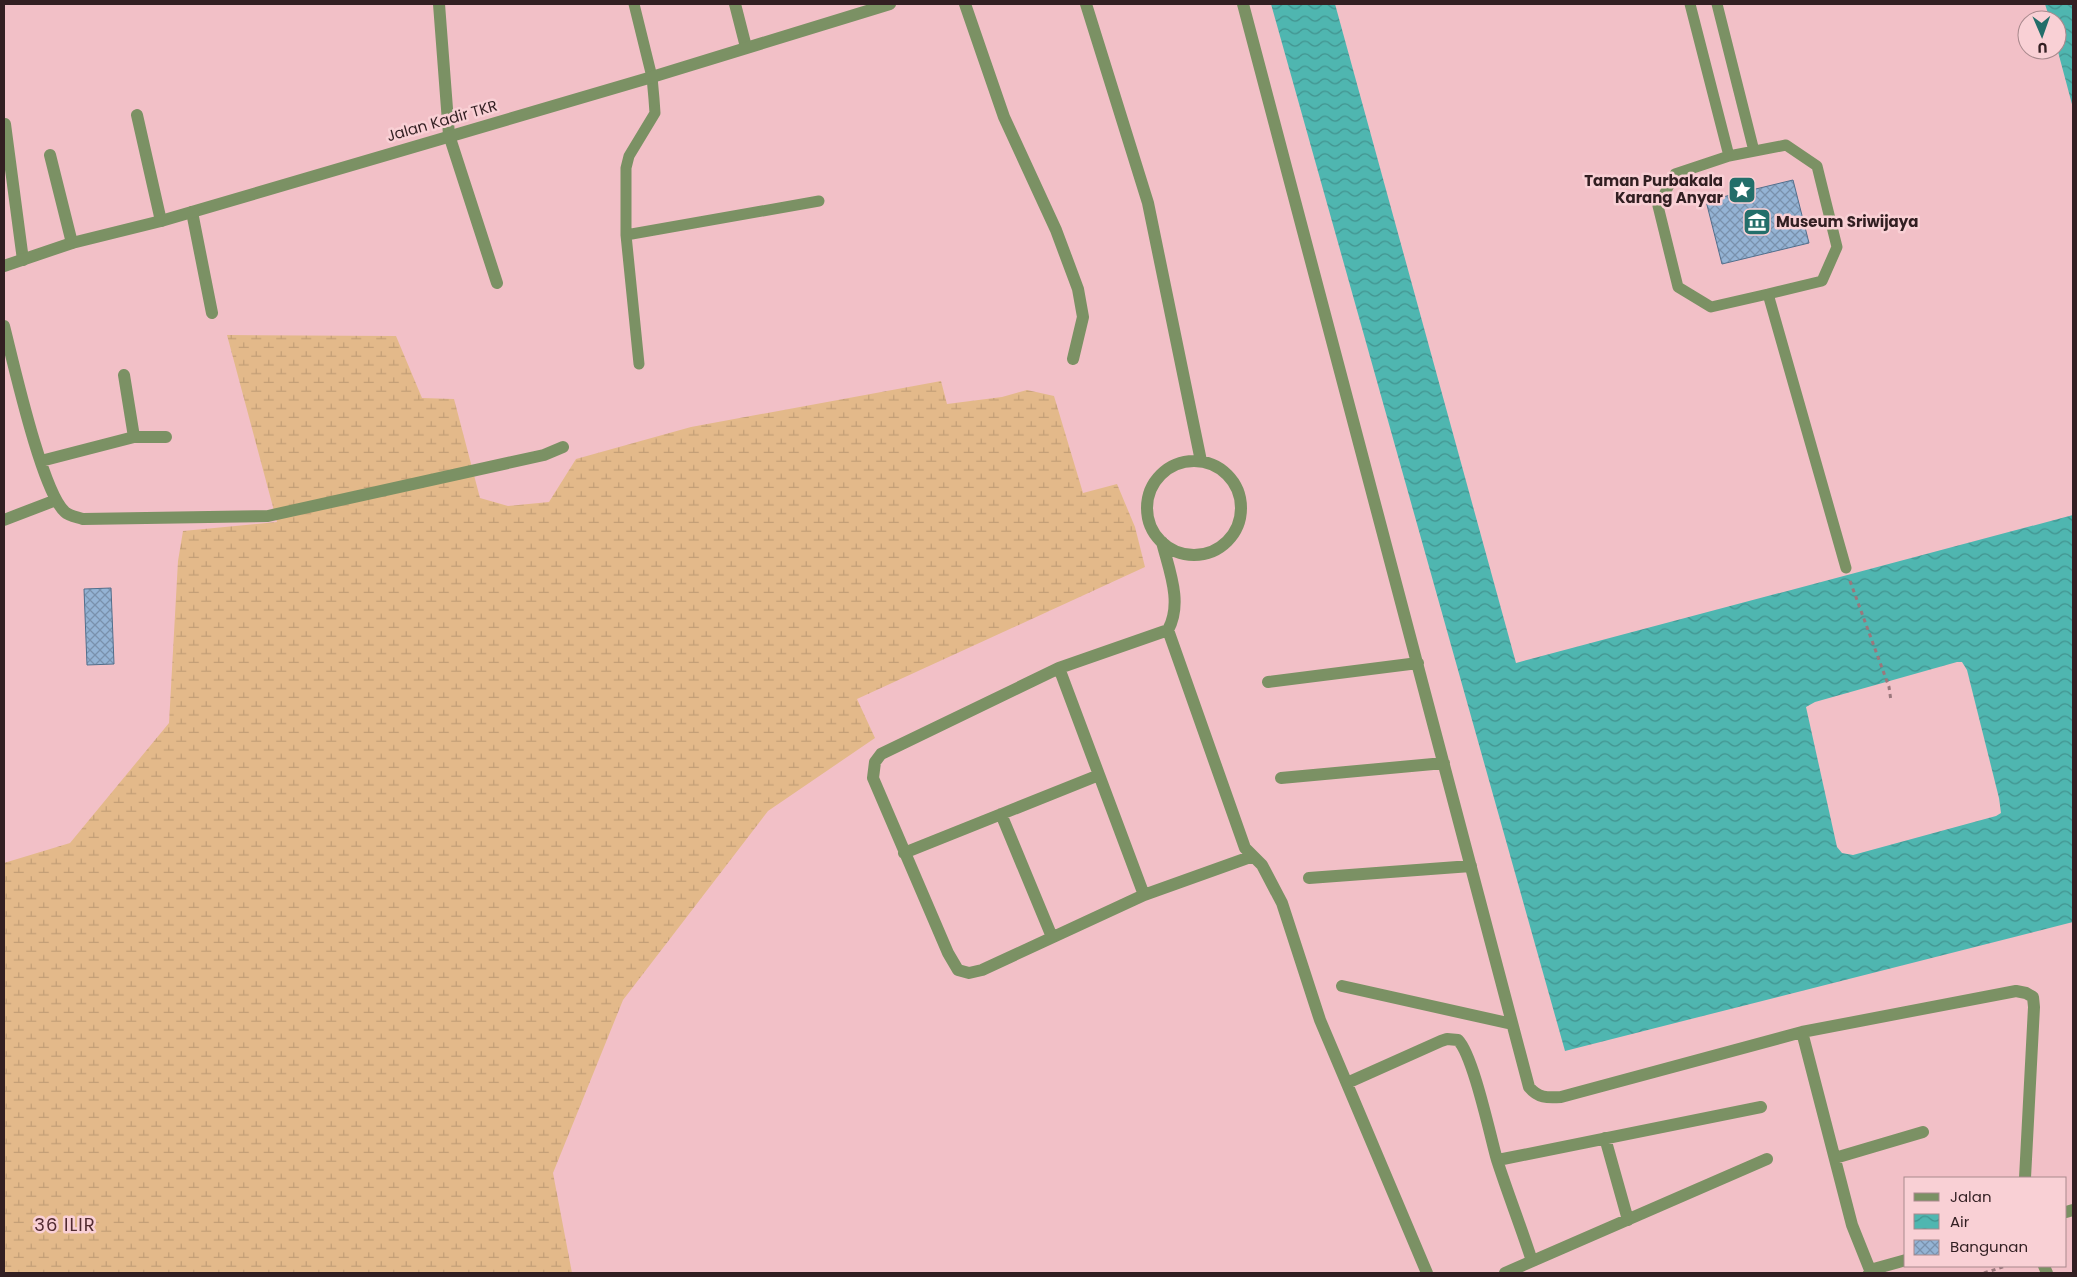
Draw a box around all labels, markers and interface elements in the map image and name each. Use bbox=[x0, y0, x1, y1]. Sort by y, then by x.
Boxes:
north arrow bbox=[2017, 10, 2067, 60]
text: U bbox=[2037, 38, 2048, 58]
street label: Jalan Kadir TKR bbox=[384, 95, 500, 146]
place label: Taman Purbakala Karang Anyar bbox=[1584, 170, 1724, 208]
place icon: Taman Purbakala Karang Anyar bbox=[1727, 175, 1757, 205]
museum icon: Museum Sriwijaya bbox=[1742, 207, 1772, 237]
place label: Museum Sriwijaya bbox=[1776, 211, 1918, 232]
legend bbox=[1904, 1177, 2067, 1267]
text: Jalan bbox=[1950, 1186, 1992, 1207]
text: Air bbox=[1950, 1211, 1970, 1232]
district label: 36 ILIR bbox=[34, 1212, 96, 1237]
text: Bangunan bbox=[1950, 1236, 2028, 1257]

